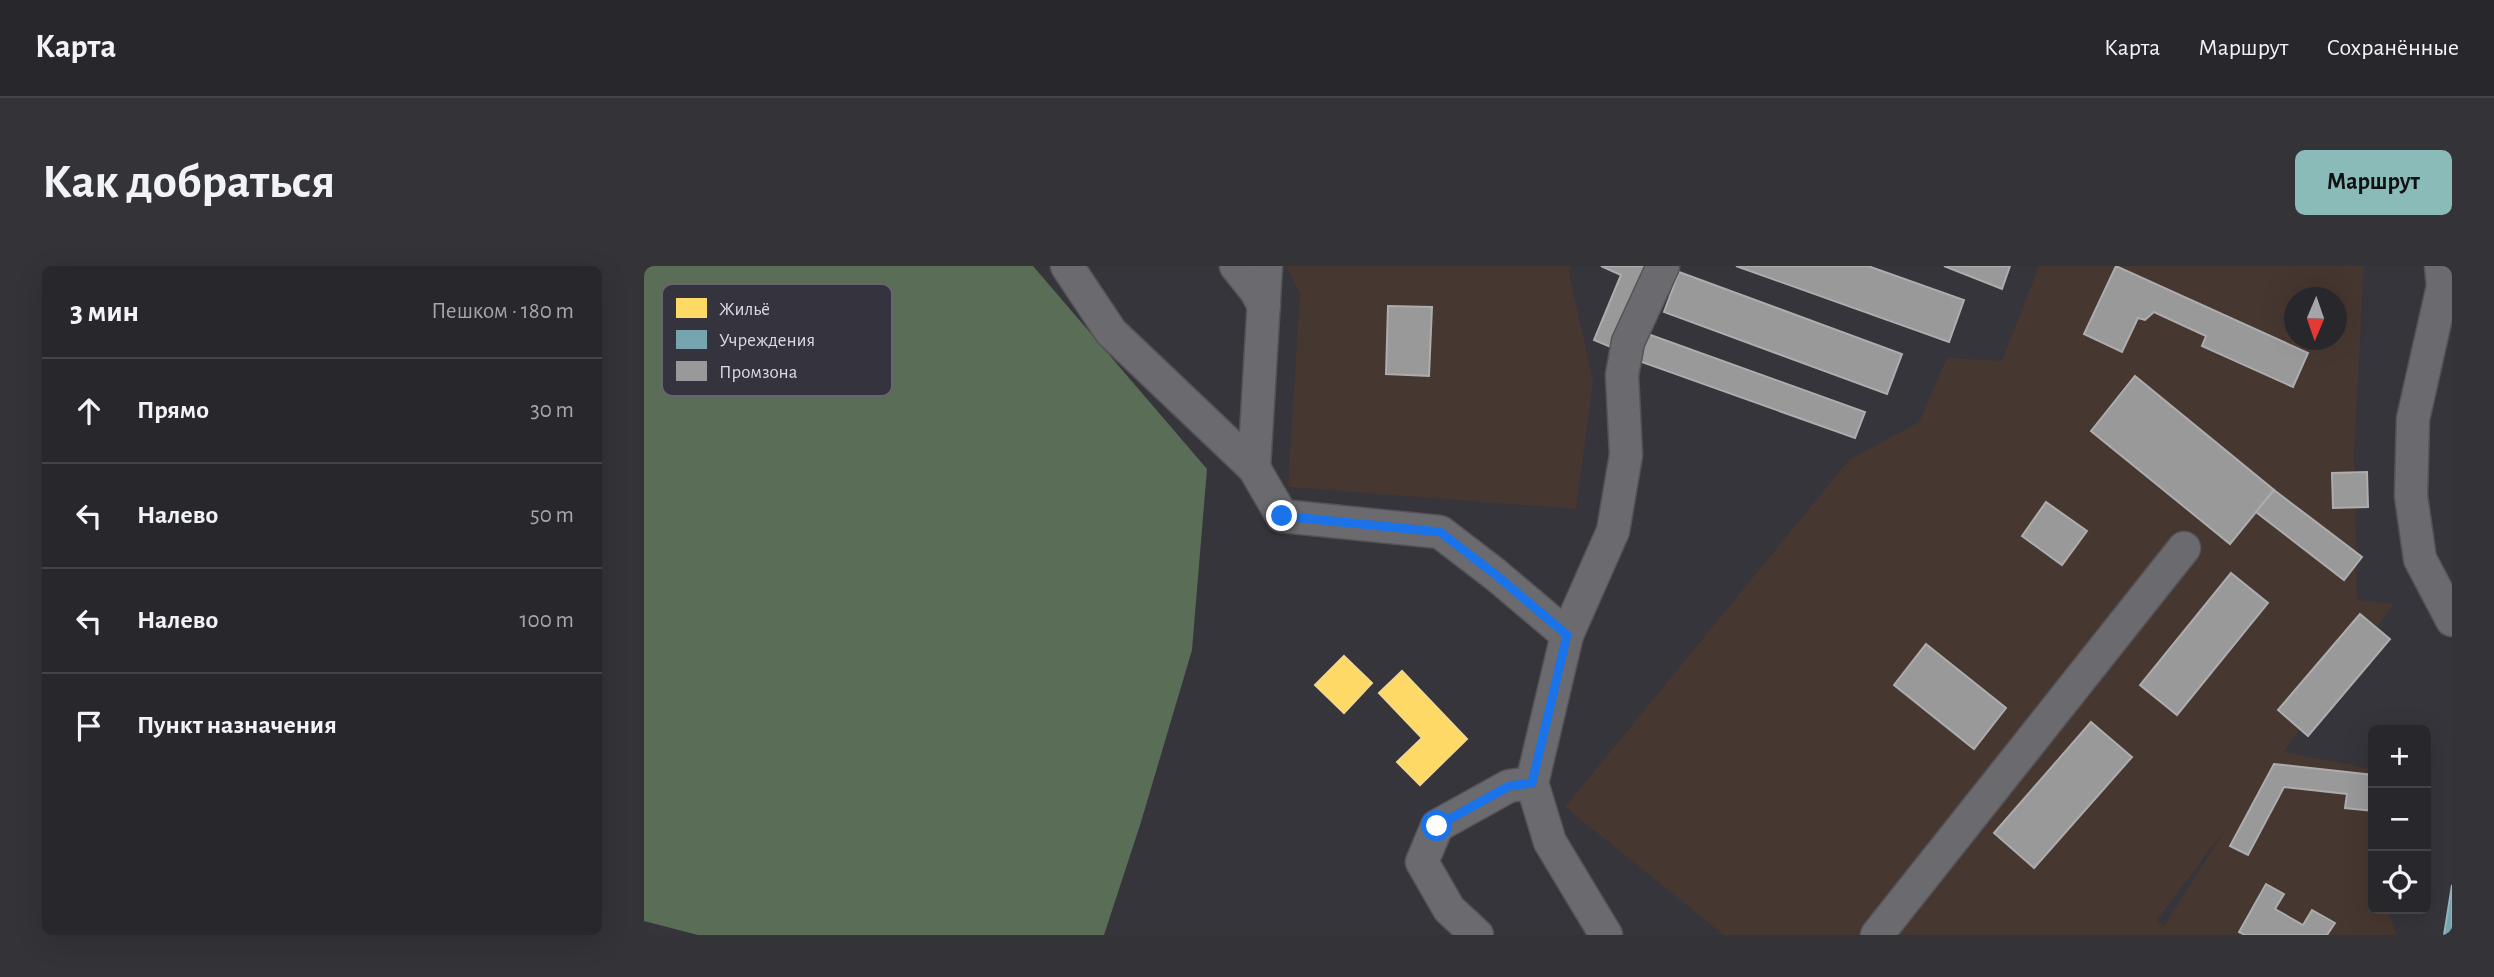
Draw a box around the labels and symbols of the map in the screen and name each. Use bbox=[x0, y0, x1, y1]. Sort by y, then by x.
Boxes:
legend bbox=[662, 284, 892, 396]
north arrow bbox=[2284, 287, 2347, 350]
text: Жильё bbox=[719, 300, 770, 319]
text: Учреждения bbox=[719, 331, 815, 350]
text: Промзона bbox=[719, 363, 798, 382]
route end bbox=[1266, 500, 1297, 531]
route start bbox=[1421, 810, 1452, 841]

